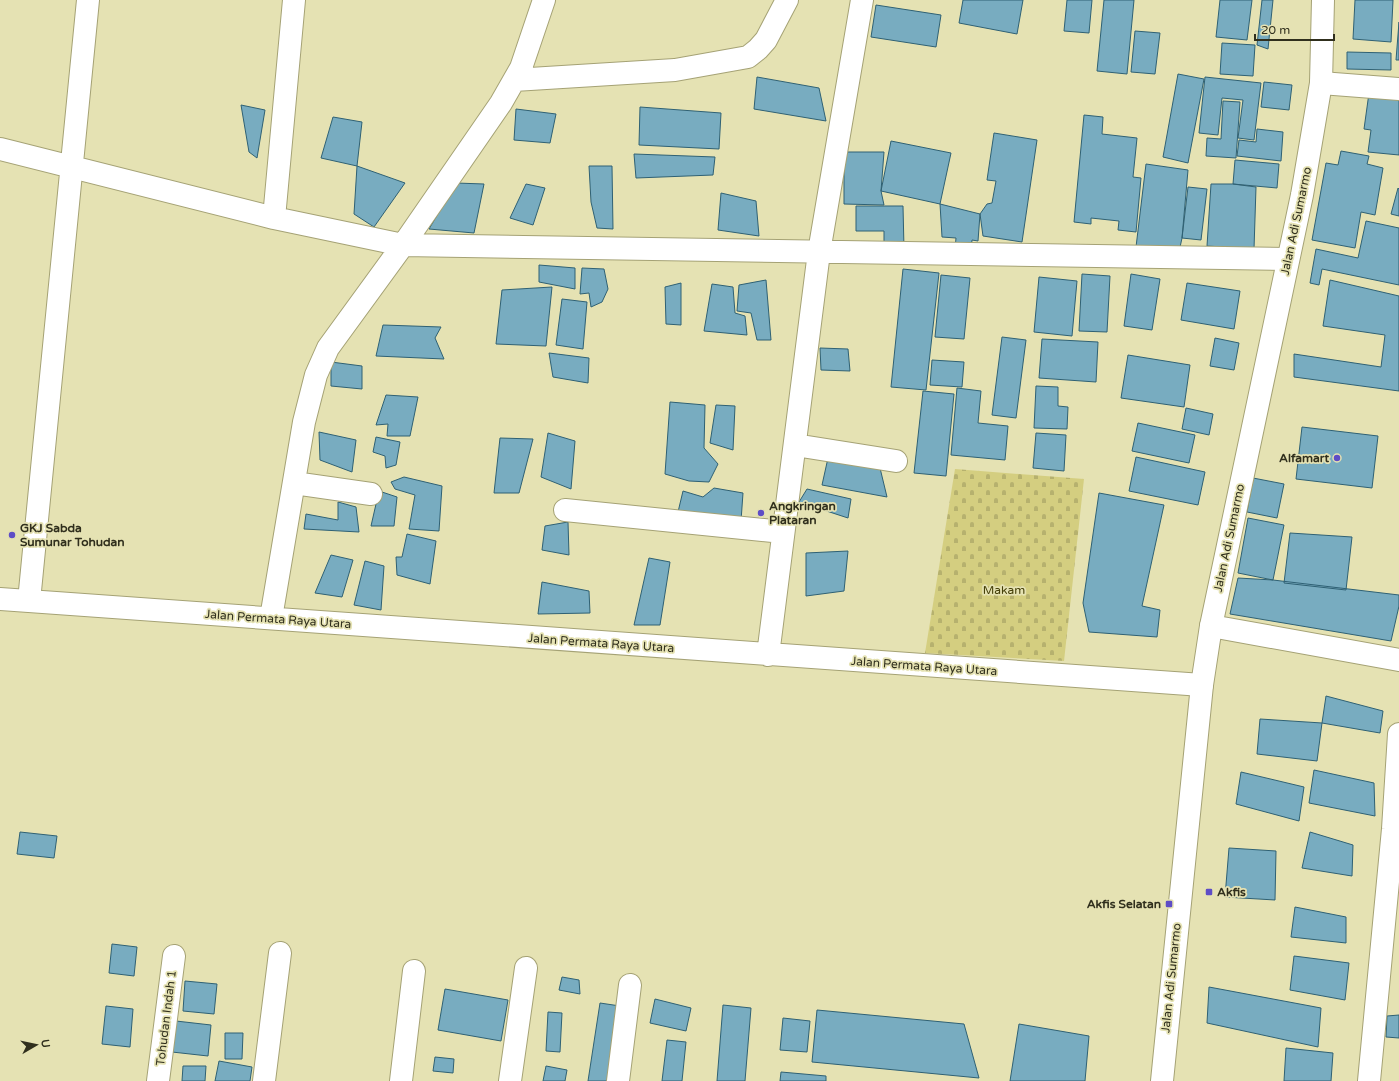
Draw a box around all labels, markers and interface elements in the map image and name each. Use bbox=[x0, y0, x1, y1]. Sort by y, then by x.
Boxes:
scale bar bbox=[1255, 16, 1334, 42]
text: 20 m bbox=[1261, 23, 1290, 37]
street label: Jalan Adi Sumarmo bbox=[1278, 166, 1314, 276]
place label: Alfamart bbox=[1279, 451, 1329, 465]
marker: Alfamart bbox=[1332, 453, 1342, 463]
street label: Jalan Adi Sumarmo bbox=[1211, 483, 1247, 593]
place label: Angkringan Plataran bbox=[769, 499, 836, 527]
marker: Angkringan Plataran bbox=[756, 508, 766, 518]
place label: GKJ Sabda Sumunar Tohudan bbox=[20, 521, 125, 549]
marker: GKJ Sabda Sumunar Tohudan bbox=[7, 530, 17, 540]
park label: Makam bbox=[983, 583, 1025, 597]
street label: Jalan Permata Raya Utara bbox=[204, 607, 352, 631]
street label: Jalan Permata Raya Utara bbox=[527, 631, 675, 655]
street label: Jalan Permata Raya Utara bbox=[850, 654, 998, 678]
place label: Akfis bbox=[1217, 885, 1246, 899]
marker: Akfis bbox=[1204, 887, 1214, 897]
place label: Akfis Selatan bbox=[1087, 897, 1161, 911]
marker: Akfis Selatan bbox=[1164, 899, 1174, 909]
street label: Jalan Adi Sumarmo bbox=[1158, 922, 1184, 1034]
street label: Tohudan Indah 1 bbox=[153, 969, 179, 1067]
north arrow bbox=[16, 1025, 56, 1065]
text: U bbox=[38, 1038, 52, 1049]

